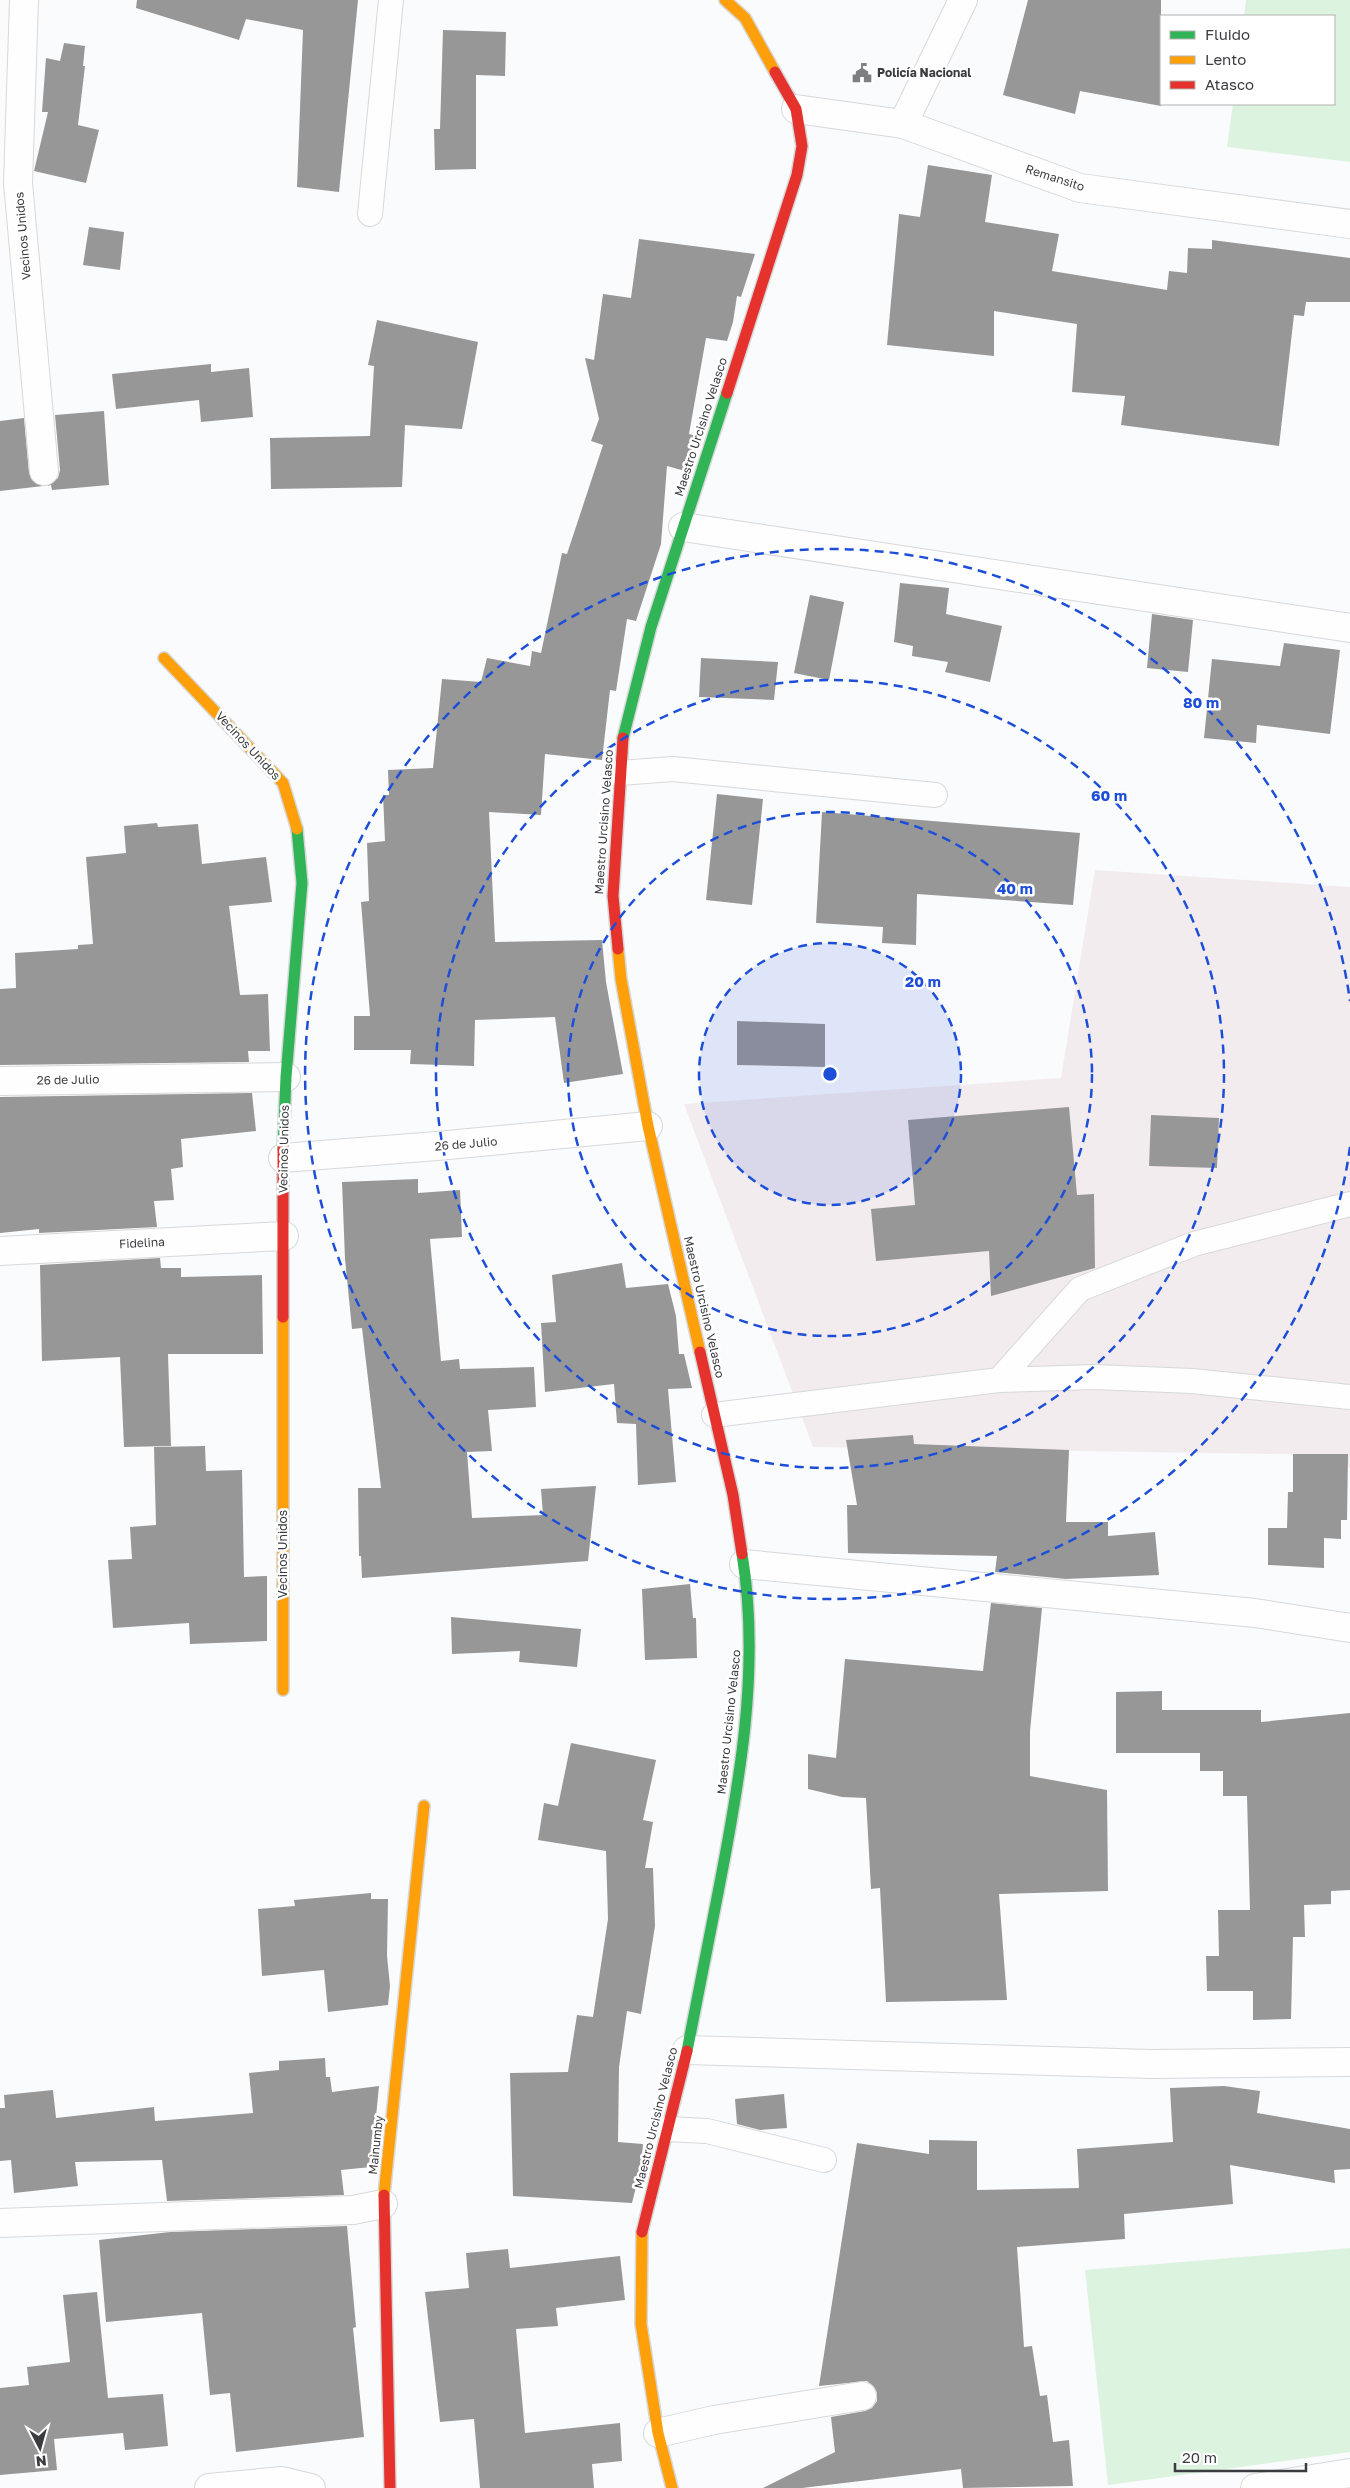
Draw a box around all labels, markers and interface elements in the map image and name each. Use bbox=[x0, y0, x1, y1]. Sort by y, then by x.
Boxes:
legend bbox=[1160, 15, 1335, 105]
text: Fluido bbox=[1205, 25, 1250, 43]
text: Lento bbox=[1205, 50, 1246, 68]
public building icon: Policía Nacional bbox=[851, 62, 873, 84]
place label: Policía Nacional bbox=[877, 65, 971, 80]
text: Atasco bbox=[1205, 75, 1254, 93]
street label: Remansito bbox=[1024, 161, 1087, 194]
street label: Vecinos Unidos bbox=[11, 191, 34, 281]
street label: Maestro Urcisino Velasco bbox=[671, 355, 730, 498]
text: 80 m bbox=[1183, 693, 1219, 711]
street label: Vecinos Unidos bbox=[213, 708, 284, 783]
street label: Maestro Urcisino Velasco bbox=[591, 749, 616, 895]
text: 60 m bbox=[1091, 786, 1127, 804]
text: 40 m bbox=[997, 879, 1033, 897]
text: 20 m bbox=[905, 972, 941, 990]
centre of rings bbox=[821, 1065, 839, 1083]
street label: 26 de Julio bbox=[36, 1071, 99, 1088]
street label: Vecinos Unidos bbox=[275, 1105, 292, 1193]
street label: 26 de Julio bbox=[434, 1133, 498, 1154]
street label: Fidelina bbox=[119, 1234, 165, 1251]
street label: Maestro Urcisino Velasco bbox=[681, 1234, 728, 1379]
street label: Vecinos Unidos bbox=[275, 1510, 290, 1598]
street label: Maestro Urcisino Velasco bbox=[713, 1649, 744, 1795]
street label: Maestro Urcisino Velasco bbox=[631, 2046, 680, 2190]
street label: Mainumby bbox=[365, 2114, 386, 2175]
north arrow bbox=[15, 2423, 65, 2473]
scale bar bbox=[1175, 2440, 1306, 2472]
text: 20 m bbox=[1182, 2448, 1217, 2466]
text: N bbox=[35, 2452, 48, 2470]

